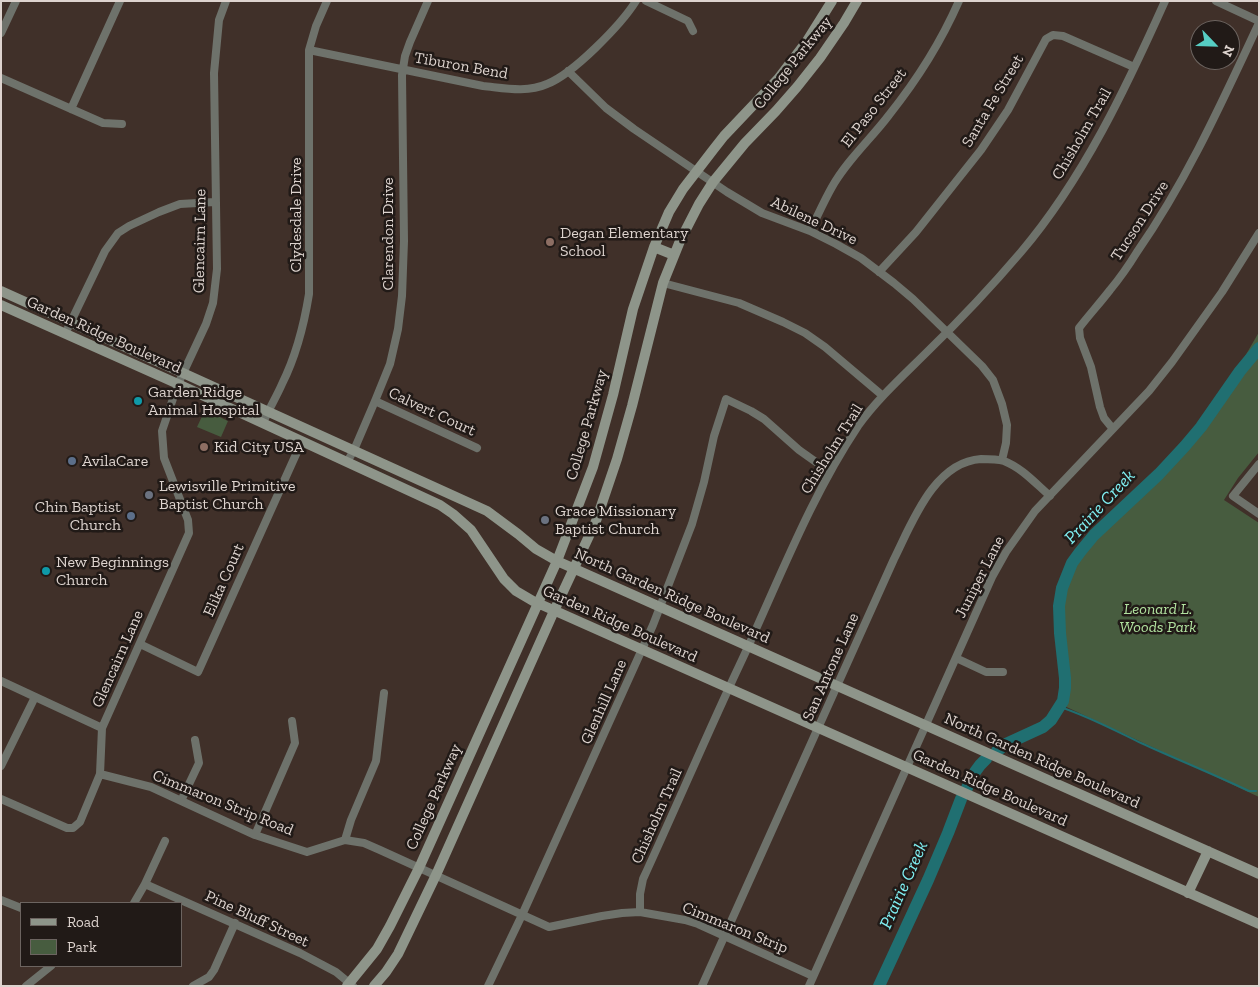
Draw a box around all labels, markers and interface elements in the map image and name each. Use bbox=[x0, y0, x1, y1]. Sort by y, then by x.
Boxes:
street label: College Parkway bbox=[750, 13, 836, 113]
north arrow bbox=[1190, 20, 1240, 70]
text: N bbox=[1218, 43, 1238, 59]
street label: Tiburon Bend bbox=[413, 48, 509, 84]
street label: Santa Fe Street bbox=[958, 51, 1028, 151]
street label: El Paso Street bbox=[837, 65, 911, 151]
street label: Chisholm Trail bbox=[1048, 85, 1116, 183]
street label: Clydesdale Drive bbox=[286, 157, 306, 273]
street label: Clarendon Drive bbox=[378, 177, 398, 291]
street label: Tucson Drive bbox=[1107, 177, 1173, 265]
street label: Glencairn Lane bbox=[189, 189, 211, 293]
street label: Abilene Drive bbox=[768, 193, 860, 249]
place label: Degan Elementary School bbox=[560, 223, 688, 261]
marker: Degan Elementary School bbox=[544, 236, 556, 248]
street label: Garden Ridge Boulevard bbox=[24, 292, 184, 378]
street label: College Parkway bbox=[562, 368, 612, 482]
place label: Garden Ridge Animal Hospital bbox=[148, 382, 260, 420]
street label: Calvert Court bbox=[385, 383, 479, 441]
marker: Garden Ridge Animal Hospital bbox=[132, 395, 144, 407]
street label: Chisholm Trail bbox=[797, 400, 867, 498]
place label: Kid City USA bbox=[214, 437, 304, 457]
marker: Kid City USA bbox=[198, 441, 210, 453]
place label: AvilaCare bbox=[82, 451, 148, 471]
marker: AvilaCare bbox=[66, 455, 78, 467]
water label: Prairie Creek bbox=[1060, 465, 1140, 549]
place label: Lewisville Primitive Baptist Church bbox=[159, 476, 295, 514]
marker: Lewisville Primitive Baptist Church bbox=[143, 489, 155, 501]
place label: Chin Baptist Church bbox=[35, 497, 121, 535]
place label: Grace Missionary Baptist Church bbox=[555, 501, 676, 539]
marker: Chin Baptist Church bbox=[125, 510, 137, 522]
marker: Grace Missionary Baptist Church bbox=[539, 514, 551, 526]
street label: Juniper Lane bbox=[951, 533, 1009, 621]
street label: Elika Court bbox=[199, 540, 249, 620]
street label: North Garden Ridge Boulevard bbox=[571, 544, 773, 648]
place label: New Beginnings Church bbox=[56, 552, 169, 590]
marker: New Beginnings Church bbox=[40, 565, 52, 577]
street label: Garden Ridge Boulevard bbox=[540, 581, 700, 667]
park label: Leonard L. Woods Park bbox=[1120, 599, 1196, 637]
street label: Glencairn Lane bbox=[88, 607, 148, 711]
street label: San Antone Lane bbox=[799, 610, 863, 724]
street label: Glenhill Lane bbox=[577, 657, 631, 747]
street label: North Garden Ridge Boulevard bbox=[941, 709, 1143, 813]
street label: College Parkway bbox=[402, 741, 466, 853]
street label: Garden Ridge Boulevard bbox=[910, 745, 1070, 831]
street label: Chisholm Trail bbox=[627, 765, 687, 867]
street label: Cimmaron Strip Road bbox=[150, 766, 296, 840]
water label: Prairie Creek bbox=[875, 838, 933, 932]
street label: Pine Bluff Street bbox=[202, 887, 312, 951]
street label: Cimmaron Strip bbox=[679, 898, 791, 958]
legend bbox=[20, 902, 182, 967]
text: Road bbox=[67, 913, 99, 931]
text: Park bbox=[67, 938, 97, 956]

